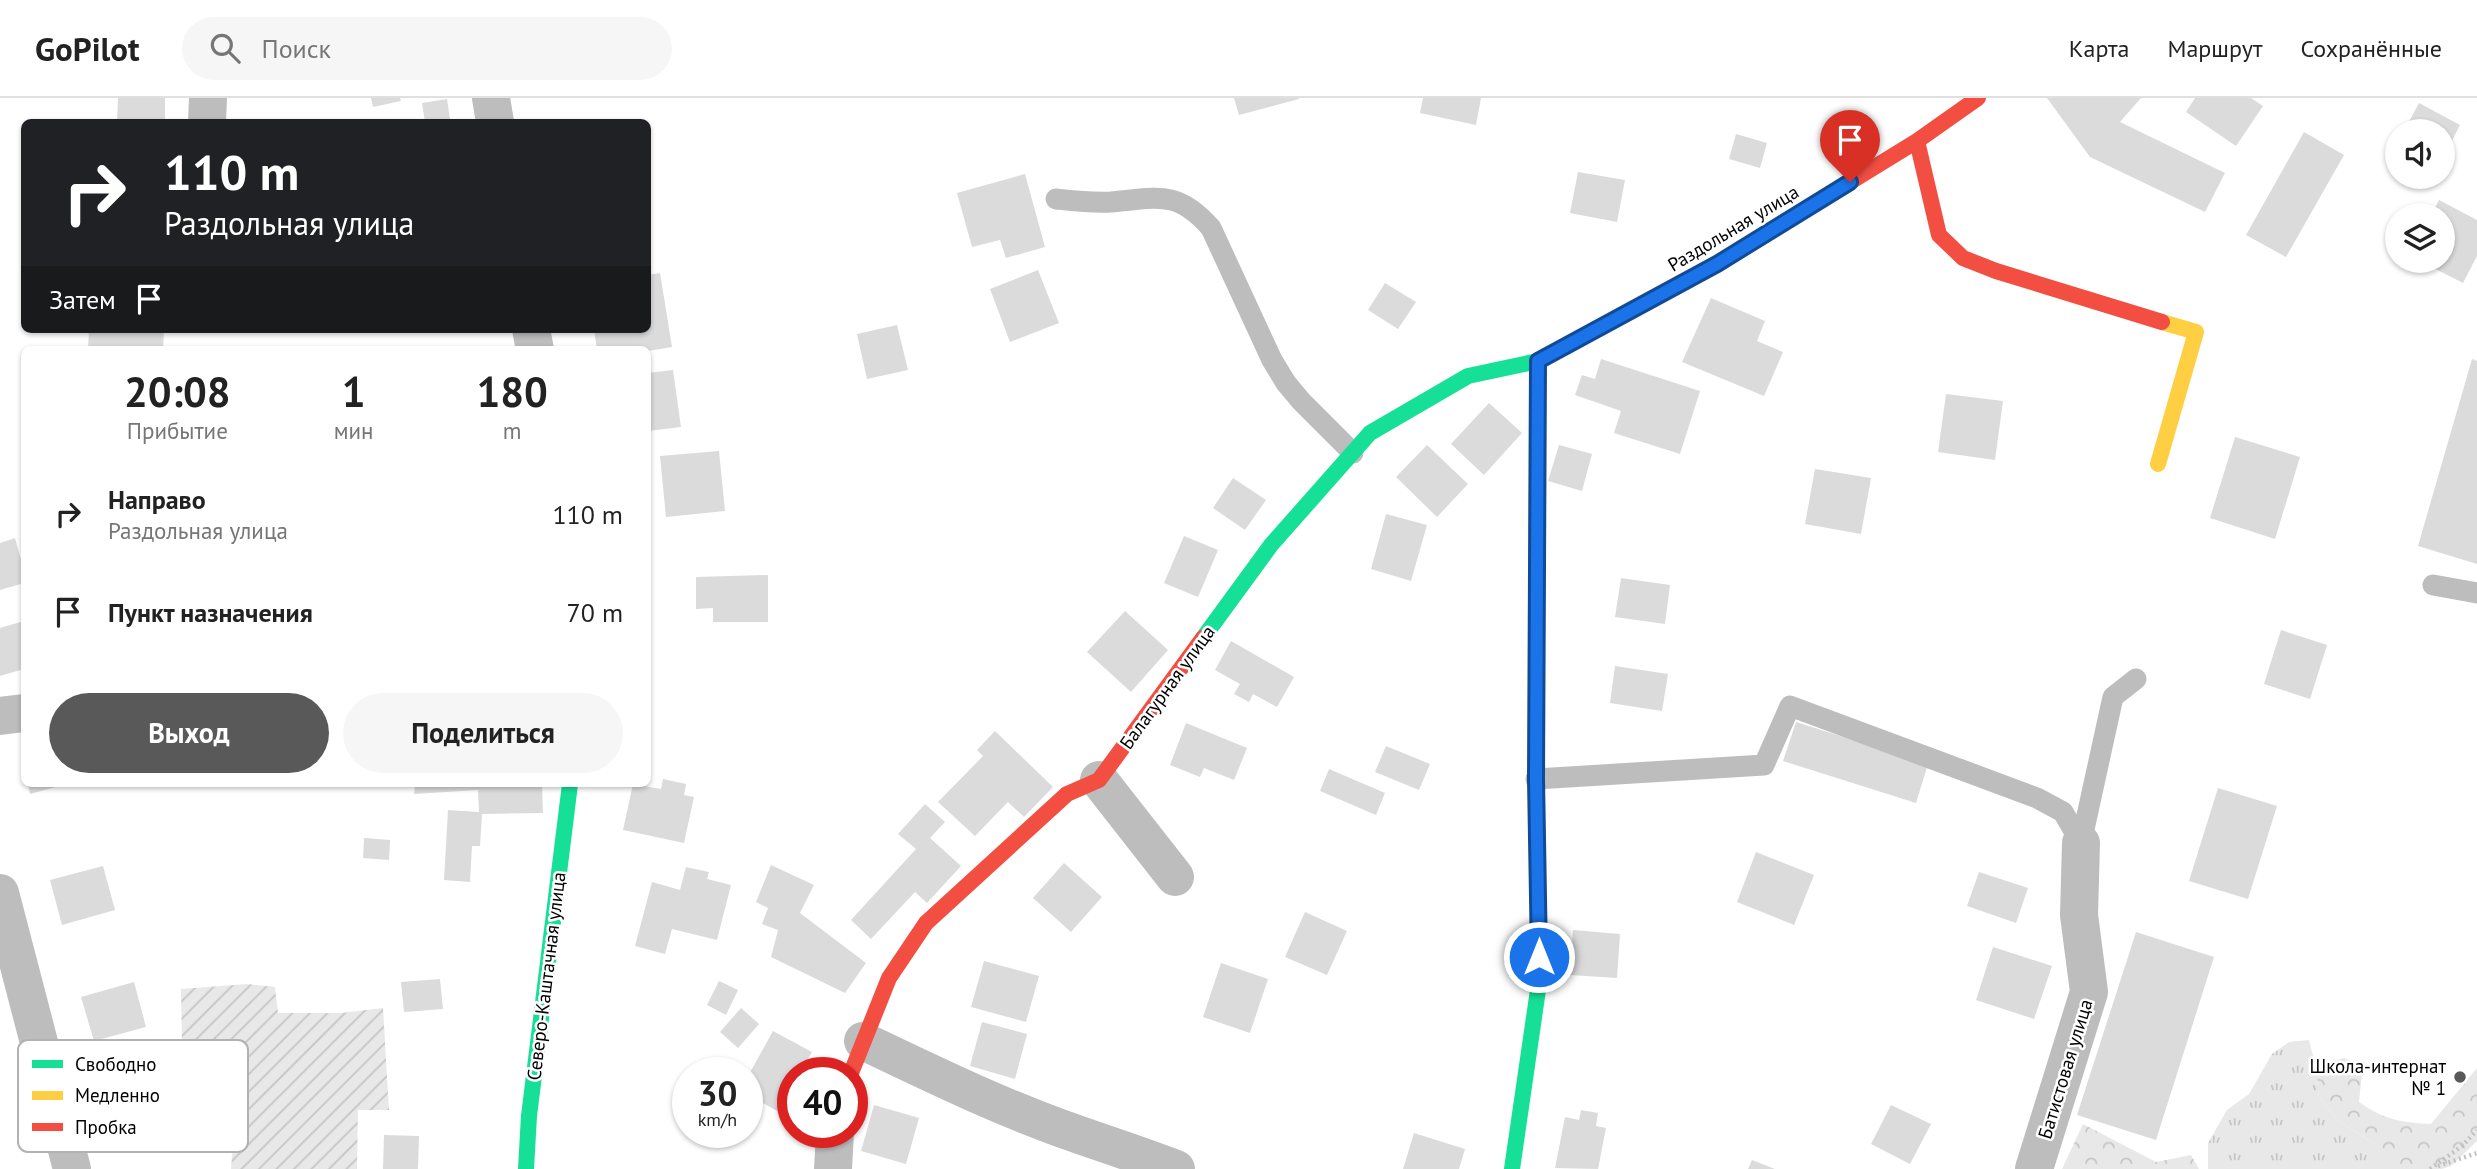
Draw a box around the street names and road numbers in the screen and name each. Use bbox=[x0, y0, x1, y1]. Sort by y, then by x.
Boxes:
street label: Раздольная улица bbox=[1663, 179, 1803, 277]
street label: Балагурная улица bbox=[1114, 620, 1220, 754]
street label: Северо-Каштачная улица bbox=[521, 870, 571, 1082]
street label: Батистовая улица bbox=[2032, 996, 2098, 1142]

